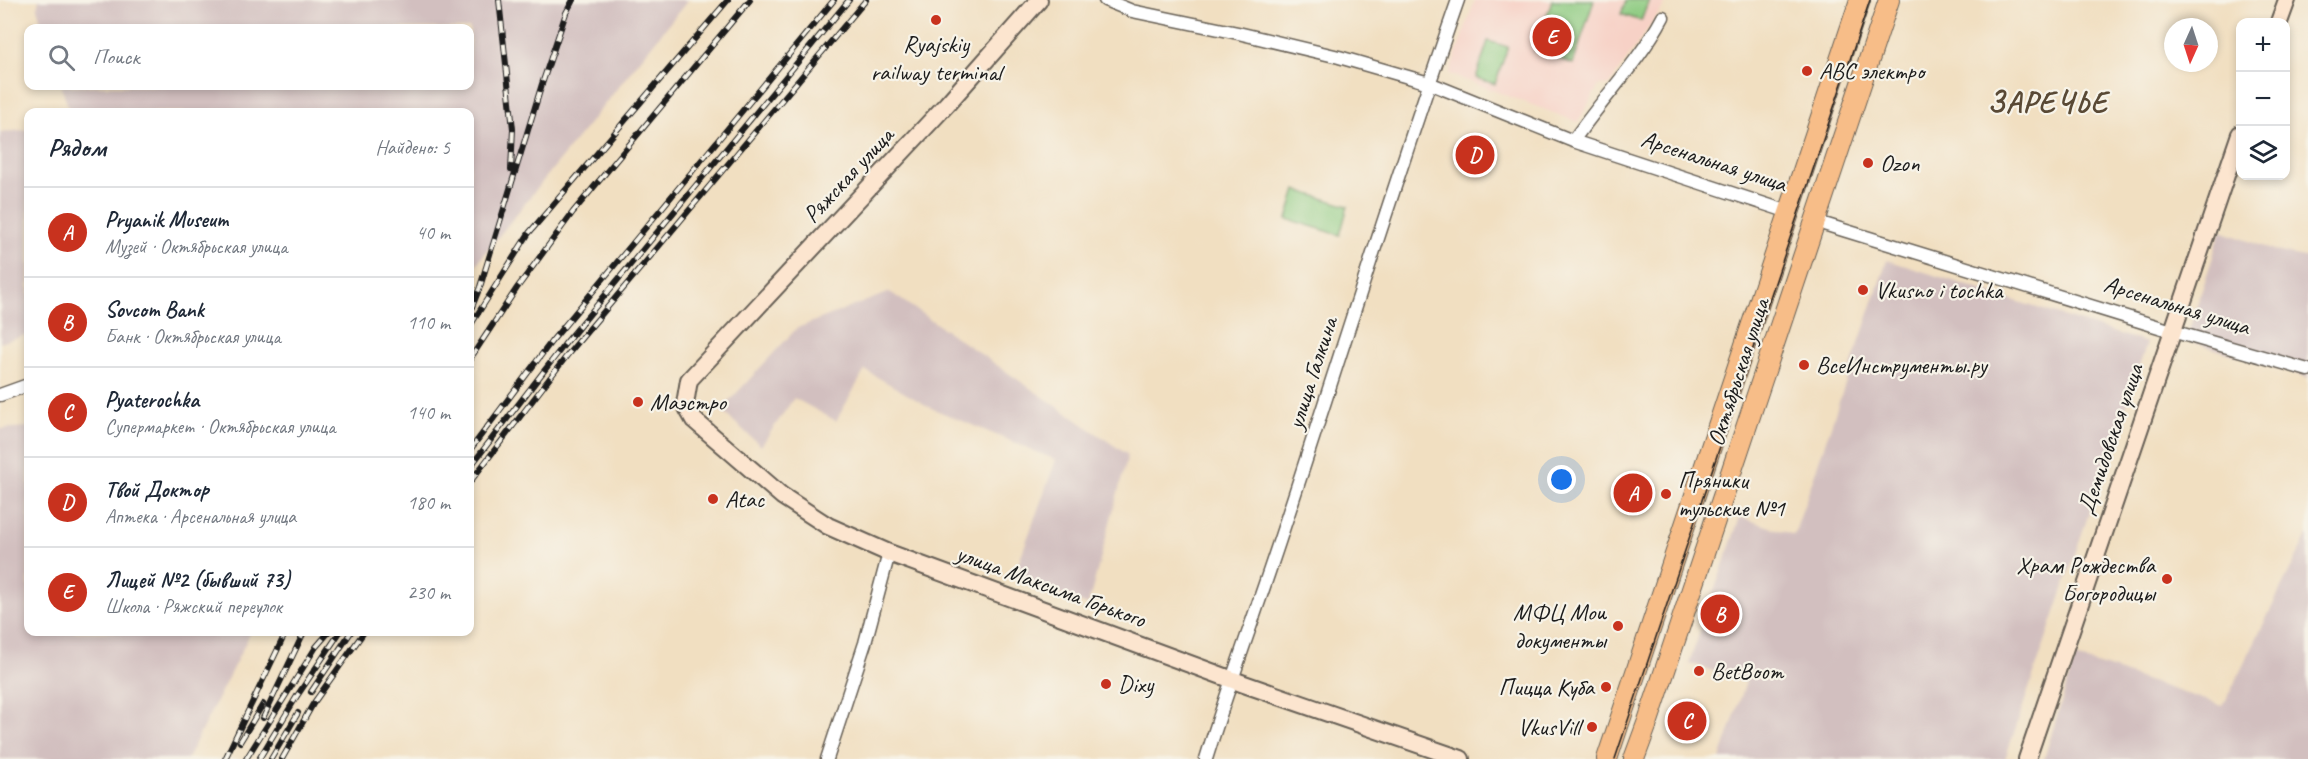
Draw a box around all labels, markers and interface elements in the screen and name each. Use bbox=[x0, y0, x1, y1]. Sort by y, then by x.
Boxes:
marker: Ryajskiy railway terminal bbox=[929, 13, 943, 27]
pin: E bbox=[1532, 15, 1572, 60]
north arrow bbox=[2164, 18, 2218, 72]
map controls bbox=[2236, 18, 2290, 180]
button: + bbox=[2236, 18, 2290, 72]
search box bbox=[24, 24, 474, 90]
place label: Ryajskiy railway terminal bbox=[871, 29, 1005, 87]
icon: search bbox=[45, 41, 78, 74]
text: Поиск bbox=[93, 43, 139, 71]
place label: АВС электро bbox=[1819, 56, 1927, 86]
marker: АВС электро bbox=[1800, 64, 1814, 78]
button: − bbox=[2236, 72, 2290, 126]
district label: ЗАРЕЧЬЕ bbox=[1987, 83, 2110, 121]
street label: Ряжская улица bbox=[796, 119, 901, 229]
street label: Арсенальная улица bbox=[1638, 123, 1792, 199]
button: layers bbox=[2236, 126, 2290, 180]
text: Рядом bbox=[48, 131, 106, 164]
pin: D bbox=[1456, 132, 1494, 178]
text: Найдено: 5 bbox=[375, 135, 450, 160]
place label: Ozon bbox=[1880, 148, 1920, 178]
marker: Ozon bbox=[1861, 156, 1875, 170]
text: Pryanik Museum bbox=[105, 206, 228, 234]
text: A bbox=[62, 220, 73, 245]
text: 40 m bbox=[416, 220, 450, 245]
text: Музей · Октябрьская улица bbox=[105, 234, 288, 259]
street label: Арсенальная улица bbox=[2100, 269, 2255, 342]
place label: Vkusno i tochka bbox=[1875, 275, 2004, 305]
marker: Vkusno i tochka bbox=[1856, 283, 1870, 297]
street label: Октябрьская улица bbox=[1700, 292, 1777, 450]
text: Sovcom Bank bbox=[105, 296, 204, 324]
text: B bbox=[62, 310, 73, 335]
text: 110 m bbox=[407, 310, 450, 335]
street label: улица Галкина bbox=[1279, 311, 1345, 434]
text: Банк · Октябрьская улица bbox=[105, 324, 281, 349]
place label: ВсеИнструменты.ру bbox=[1816, 350, 1988, 380]
marker: ВсеИнструменты.ру bbox=[1797, 358, 1811, 372]
street label: Демидовская улица bbox=[2070, 359, 2150, 518]
text: Pyaterochka bbox=[105, 386, 199, 414]
place label: Маэстро bbox=[650, 387, 727, 417]
marker: Маэстро bbox=[631, 395, 645, 409]
text: C bbox=[63, 400, 72, 425]
text: 140 m bbox=[407, 400, 450, 425]
text: Супермаркет · Октябрьская улица bbox=[105, 414, 336, 439]
your location bbox=[1547, 465, 1576, 494]
place label: Пряники тульские №1 bbox=[1678, 465, 1786, 523]
pin: A bbox=[1614, 470, 1652, 516]
text: Твой Доктор bbox=[105, 476, 209, 504]
place label: Atac bbox=[725, 484, 765, 514]
marker: Пряники тульские №1 bbox=[1659, 487, 1673, 501]
text: D bbox=[62, 490, 73, 515]
text: 180 m bbox=[407, 490, 450, 515]
marker: Atac bbox=[706, 492, 720, 506]
text: Аптека · Арсенальная улица bbox=[105, 504, 296, 529]
street label: улица Максима Горького bbox=[951, 537, 1151, 635]
place label: Храм Рождества Богородицы bbox=[2016, 550, 2157, 608]
text: Лицей №2 (бывший 73) bbox=[105, 566, 290, 594]
marker: Храм Рождества Богородицы bbox=[2160, 572, 2174, 586]
text: E bbox=[62, 580, 73, 605]
text: 230 m bbox=[407, 580, 450, 605]
pin: B bbox=[1700, 592, 1740, 636]
text: Школа · Ряжский переулок bbox=[105, 594, 282, 619]
place label: МФЦ Мои документы bbox=[1513, 597, 1608, 655]
marker: МФЦ Мои документы bbox=[1611, 619, 1625, 633]
place label: BetBoom bbox=[1711, 656, 1784, 686]
marker: BetBoom bbox=[1692, 664, 1706, 678]
place label: Dixy bbox=[1118, 669, 1155, 699]
place label: Пицца Куба bbox=[1499, 672, 1596, 702]
marker: Dixy bbox=[1099, 677, 1113, 691]
marker: Пицца Куба bbox=[1599, 680, 1613, 694]
pin: C bbox=[1668, 698, 1706, 744]
place label: VkusVill bbox=[1518, 712, 1584, 742]
marker: VkusVill bbox=[1585, 720, 1599, 734]

